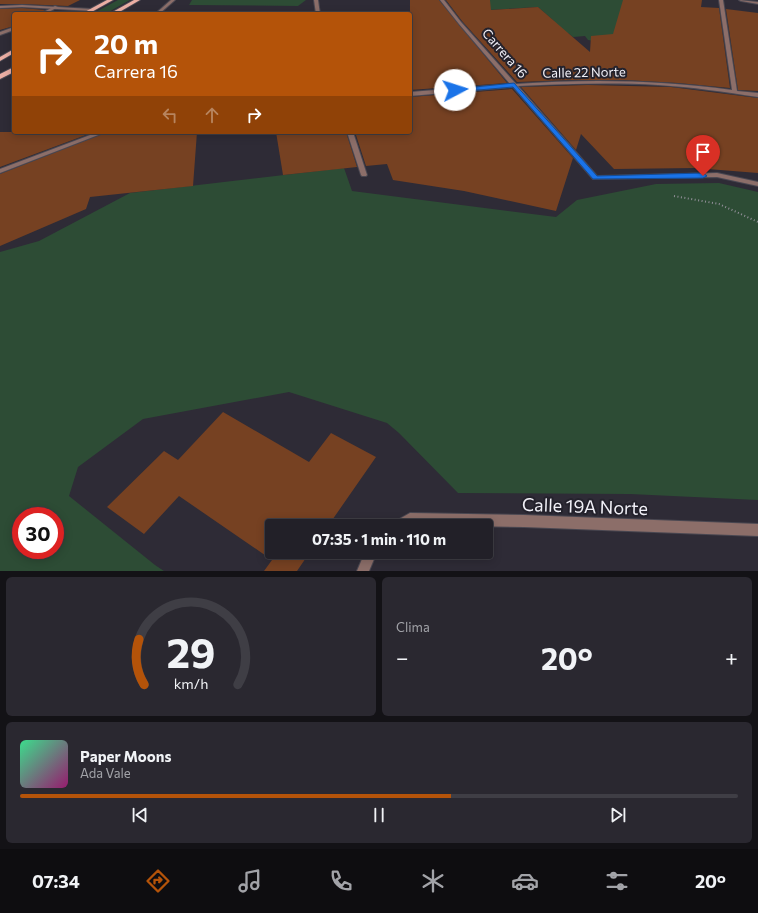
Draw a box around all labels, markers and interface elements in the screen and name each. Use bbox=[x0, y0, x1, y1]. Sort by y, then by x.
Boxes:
street label: Carrera 16 bbox=[479, 25, 531, 81]
text: 20 m bbox=[94, 26, 158, 60]
icon: right bbox=[28, 28, 80, 80]
text: Carrera 16 bbox=[94, 60, 178, 82]
street label: Calle 22 Norte bbox=[542, 63, 626, 81]
position arrow bbox=[434, 69, 476, 111]
icon: left bbox=[159, 104, 181, 126]
icon: ahead bbox=[201, 104, 223, 126]
icon: right bbox=[243, 104, 265, 126]
pin bbox=[686, 135, 720, 176]
icon: arrive bbox=[692, 141, 714, 163]
street label: Calle 19A Norte bbox=[522, 493, 648, 519]
speed limit sign: 30 bbox=[12, 507, 64, 559]
text: 07:35 · 1 min · 110 m bbox=[312, 530, 446, 548]
text: Clima bbox=[396, 619, 430, 635]
text: 29 bbox=[166, 625, 216, 676]
text: 20° bbox=[541, 639, 593, 676]
text: − bbox=[396, 644, 409, 671]
text: + bbox=[725, 644, 738, 671]
text: km/h bbox=[174, 673, 208, 691]
text: Paper Moons bbox=[80, 747, 171, 765]
text: Ada Vale bbox=[80, 765, 131, 781]
icon: previous bbox=[129, 804, 151, 826]
icon: pause bbox=[368, 804, 390, 826]
icon: next bbox=[607, 804, 629, 826]
icon: directions bbox=[144, 867, 172, 895]
icon: music bbox=[236, 867, 264, 895]
icon: phone bbox=[327, 867, 355, 895]
icon: climate bbox=[419, 867, 447, 895]
icon: car bbox=[511, 867, 539, 895]
icon: filters bbox=[603, 867, 631, 895]
text: 07:34 bbox=[32, 870, 80, 892]
text: 20° bbox=[695, 870, 726, 892]

